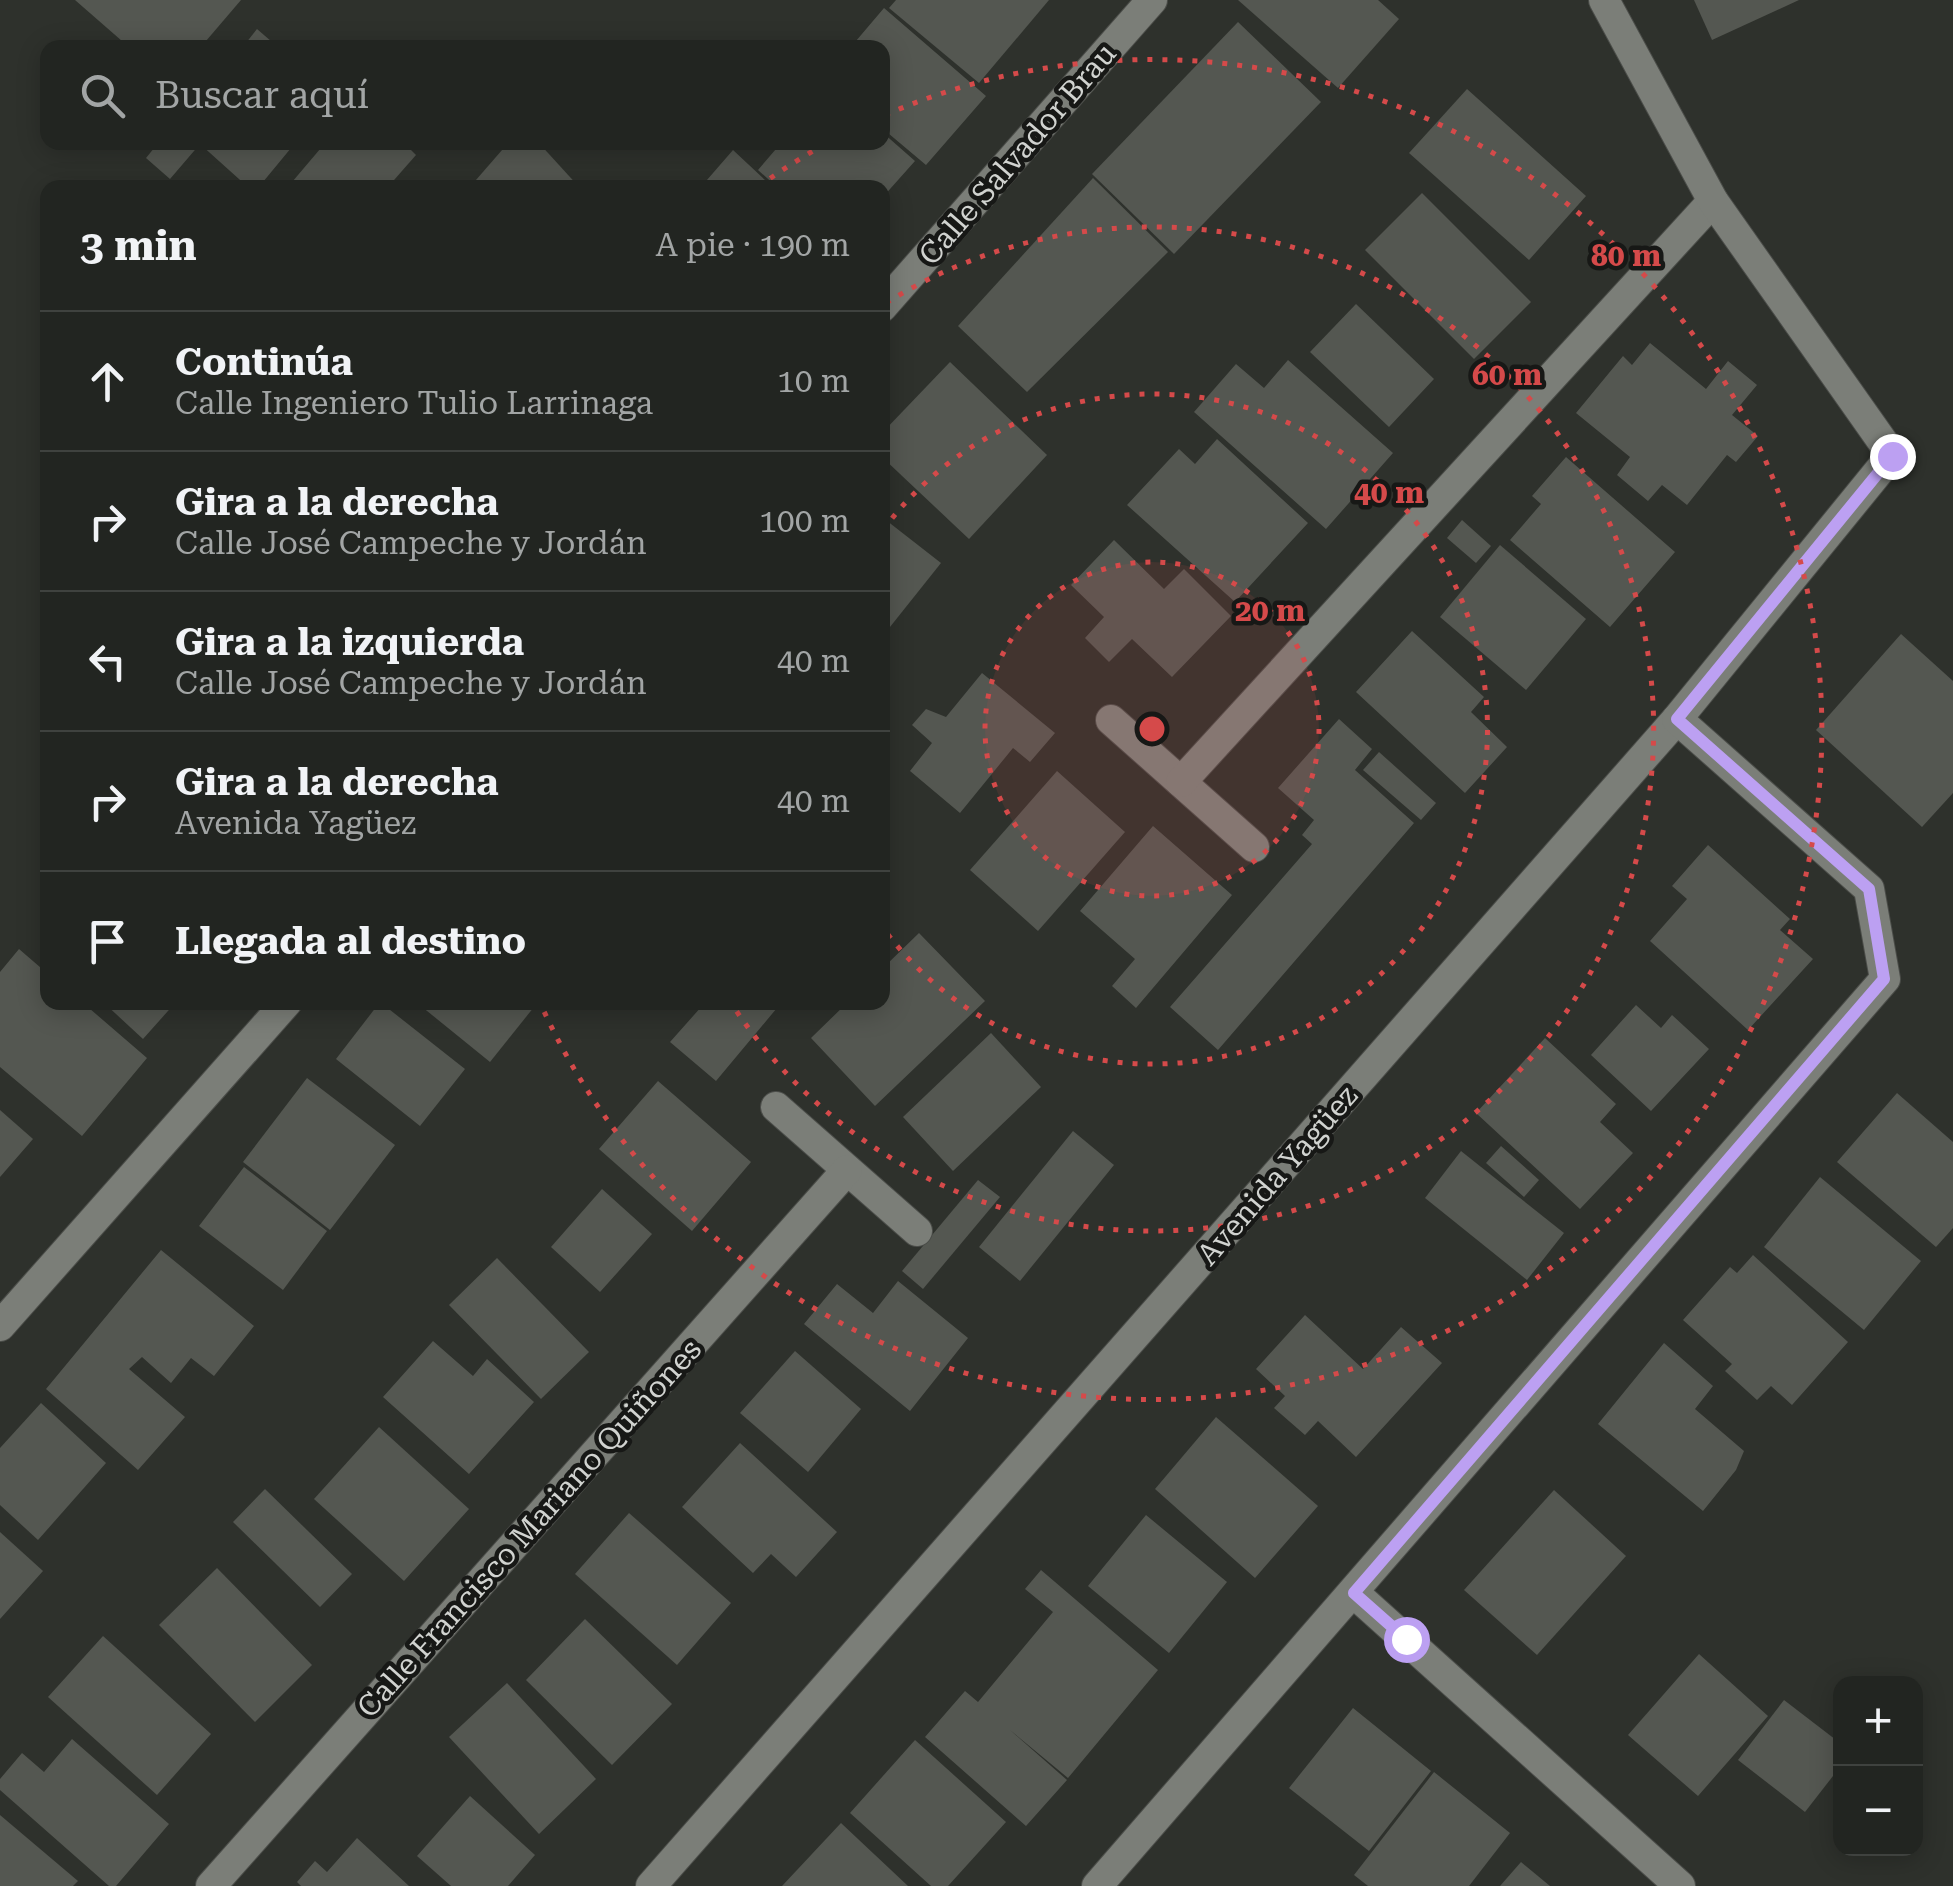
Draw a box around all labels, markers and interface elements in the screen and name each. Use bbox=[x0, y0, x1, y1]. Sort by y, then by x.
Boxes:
street label: Calle Salvador Brau bbox=[911, 36, 1123, 272]
search box bbox=[40, 40, 890, 150]
icon: search bbox=[75, 68, 130, 123]
text: Buscar aquí bbox=[155, 73, 369, 117]
text: 3 min bbox=[80, 221, 197, 270]
text: A pie · 190 m bbox=[656, 226, 850, 264]
text: 80 m bbox=[1591, 238, 1661, 273]
text: Continúa bbox=[175, 340, 353, 384]
icon: ahead bbox=[80, 354, 135, 409]
text: 60 m bbox=[1472, 357, 1542, 392]
text: 10 m bbox=[777, 362, 850, 400]
text: Calle Ingeniero Tulio Larrinaga bbox=[175, 384, 653, 422]
route end bbox=[1870, 434, 1916, 480]
text: 40 m bbox=[1354, 475, 1424, 510]
text: Gira a la derecha bbox=[175, 480, 499, 524]
icon: right bbox=[80, 494, 135, 549]
text: 100 m bbox=[759, 502, 850, 540]
text: Calle José Campeche y Jordán bbox=[175, 524, 647, 562]
text: 20 m bbox=[1235, 593, 1305, 628]
text: Gira a la izquierda bbox=[175, 620, 524, 664]
icon: left bbox=[80, 634, 135, 689]
text: 40 m bbox=[777, 642, 850, 680]
text: Calle José Campeche y Jordán bbox=[175, 664, 647, 702]
centre of rings bbox=[1134, 711, 1170, 747]
text: Gira a la derecha bbox=[175, 760, 499, 804]
icon: right bbox=[80, 774, 135, 829]
text: 40 m bbox=[777, 782, 850, 820]
text: Avenida Yagüez bbox=[175, 804, 416, 842]
icon: arrive bbox=[80, 914, 135, 969]
text: Llegada al destino bbox=[175, 919, 526, 963]
street label: Avenida Yagüez bbox=[1190, 1078, 1364, 1272]
street label: Calle Francisco Mariano Quiñones bbox=[350, 1332, 708, 1724]
route start bbox=[1384, 1617, 1430, 1663]
map controls bbox=[1833, 1676, 1923, 1856]
button: + bbox=[1833, 1676, 1923, 1766]
button: − bbox=[1833, 1766, 1923, 1856]

